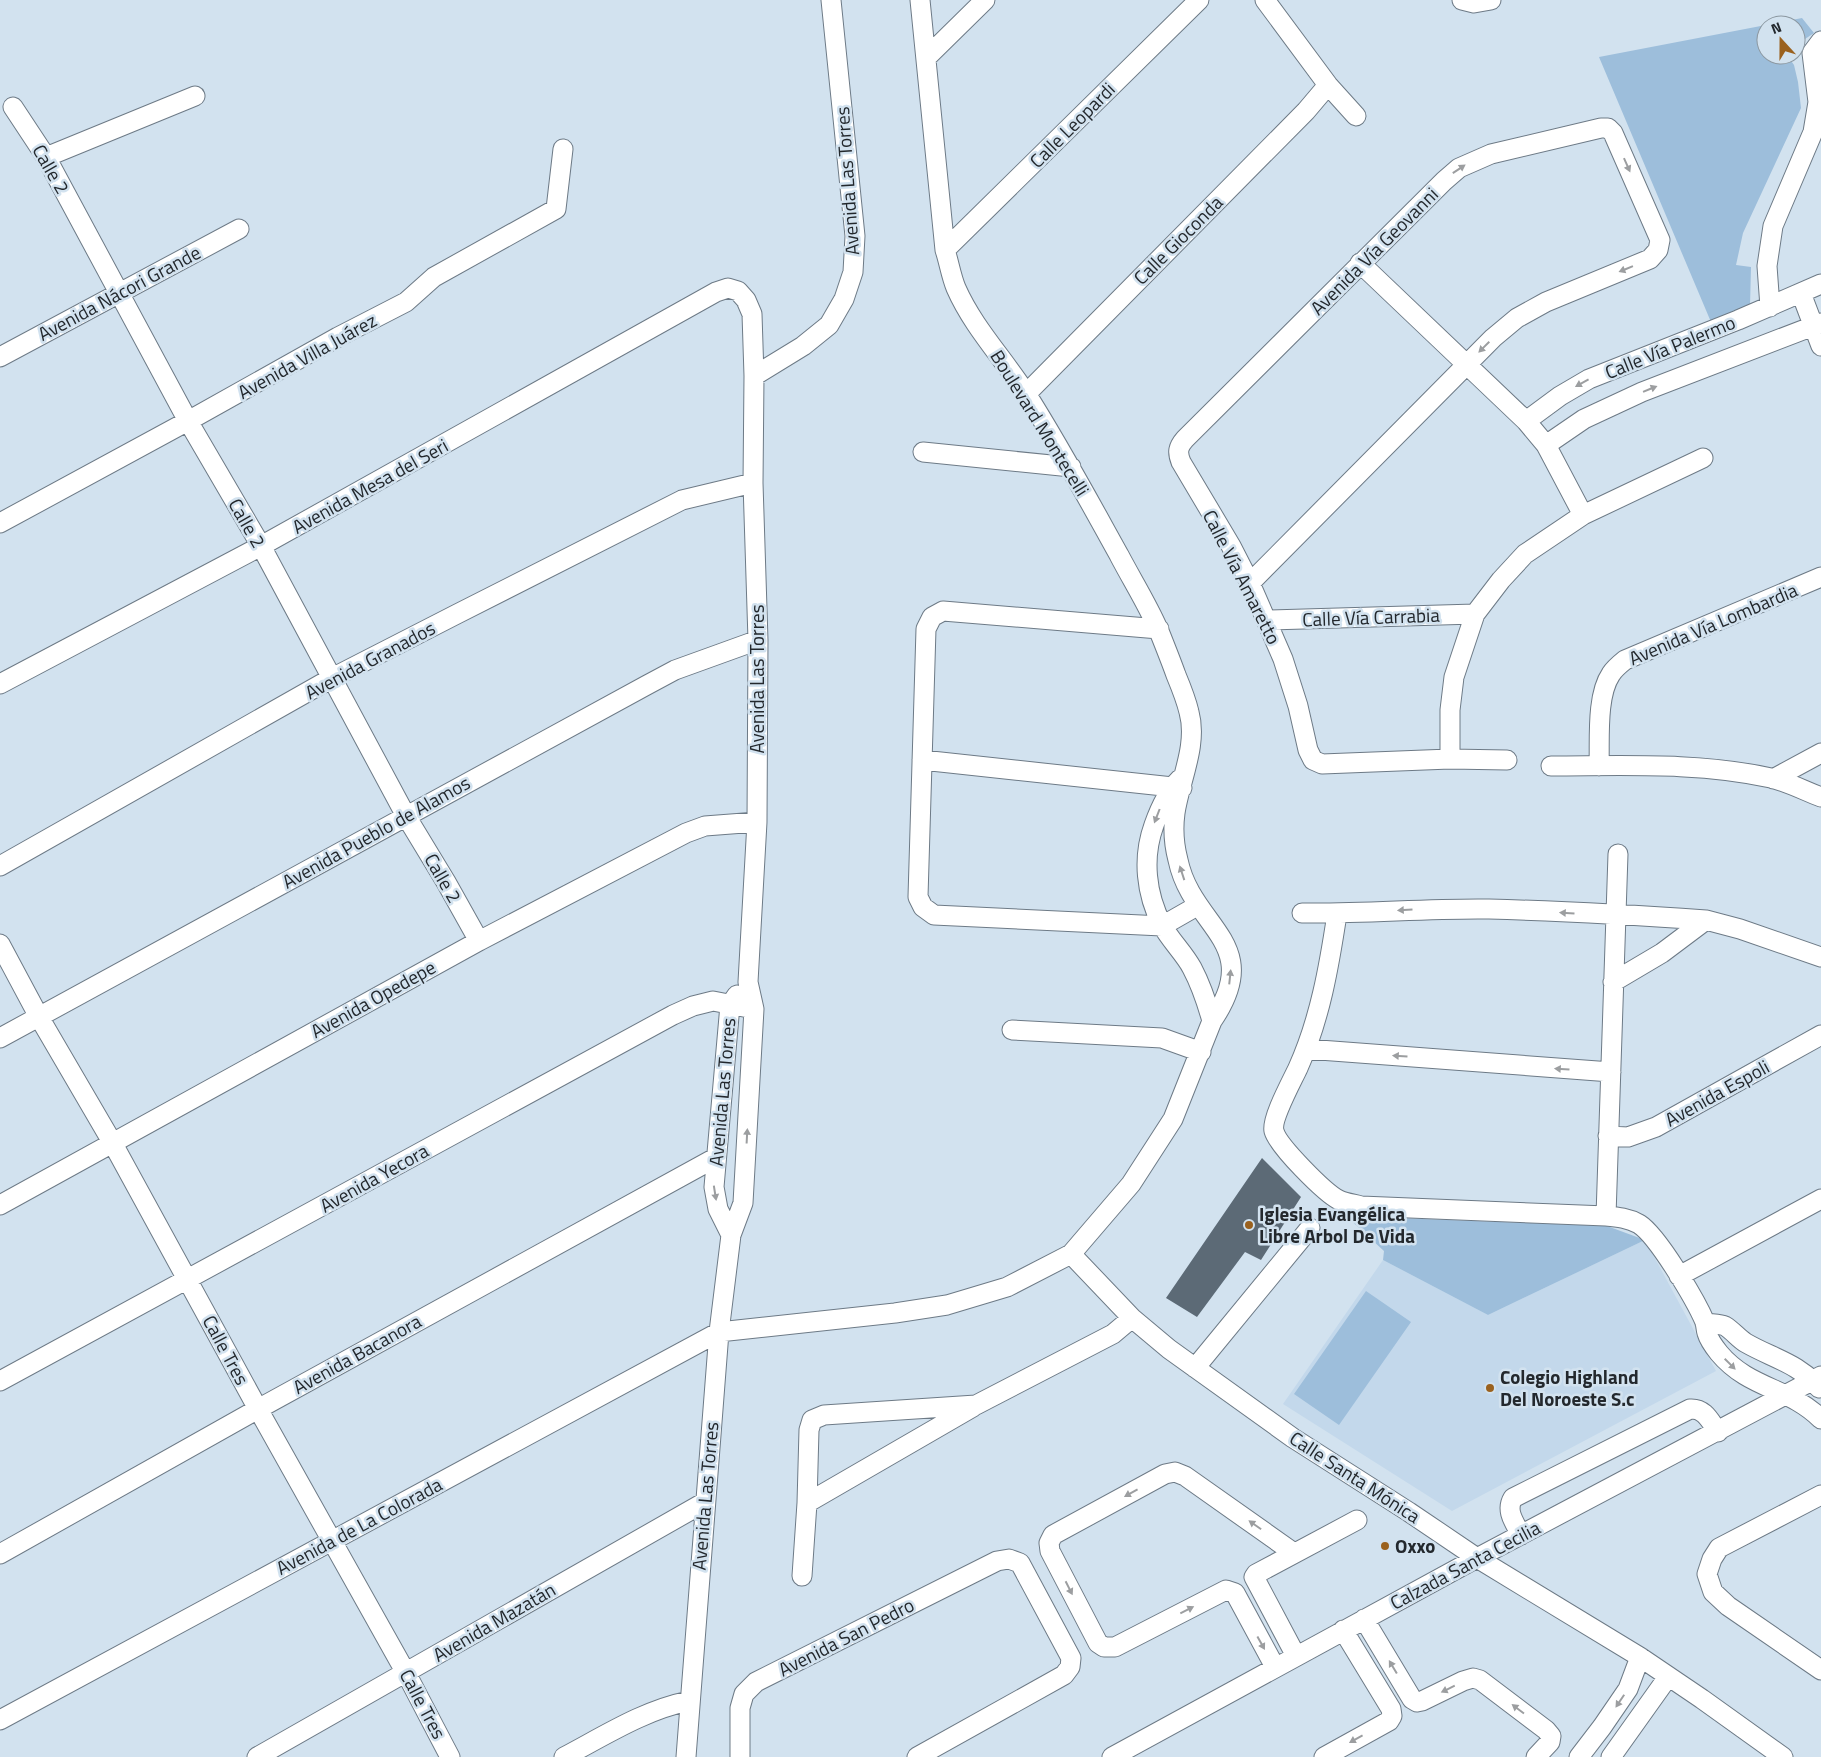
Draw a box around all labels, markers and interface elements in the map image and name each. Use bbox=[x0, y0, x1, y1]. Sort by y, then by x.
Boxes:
north arrow bbox=[1756, 15, 1806, 65]
text: N bbox=[1768, 16, 1784, 39]
street label: Calle Leopardi bbox=[1022, 75, 1121, 174]
street label: Avenida Las Torres bbox=[827, 106, 866, 256]
street label: Calle 2 bbox=[26, 139, 77, 199]
one-way arrow bbox=[1623, 158, 1631, 172]
one-way arrow bbox=[1452, 165, 1466, 174]
street label: Avenida Vía Geovanni bbox=[1303, 180, 1444, 321]
street label: Calle Gioconda bbox=[1126, 188, 1229, 291]
street label: Avenida Nácori Grande bbox=[32, 237, 205, 348]
one-way arrow bbox=[1619, 266, 1633, 274]
street label: Avenida Villa Juárez bbox=[232, 305, 382, 406]
street label: Calle Vía Palermo bbox=[1600, 307, 1739, 386]
one-way arrow bbox=[1479, 340, 1491, 352]
street label: Boulevard Montecelli bbox=[984, 344, 1097, 502]
one-way arrow bbox=[1575, 379, 1589, 388]
one-way arrow bbox=[1643, 385, 1658, 393]
street label: Avenida Mesa del Seri bbox=[286, 431, 453, 541]
street label: Calle 2 bbox=[222, 493, 273, 553]
street label: Calle Vía Amaretto bbox=[1196, 505, 1289, 649]
street label: Avenida Vía Lombardia bbox=[1624, 575, 1802, 672]
street label: Calle Vía Carrabia bbox=[1302, 600, 1441, 633]
street label: Avenida Las Torres bbox=[742, 604, 771, 753]
street label: Avenida Granados bbox=[299, 613, 440, 706]
street label: Avenida Pueblo de Alamos bbox=[276, 768, 475, 895]
one-way arrow bbox=[1153, 809, 1161, 823]
street label: Calle 2 bbox=[418, 848, 469, 908]
one-way arrow bbox=[1177, 865, 1185, 880]
one-way arrow bbox=[1396, 906, 1412, 914]
one-way arrow bbox=[1559, 908, 1575, 916]
street label: Avenida Opedepe bbox=[305, 952, 441, 1045]
one-way arrow bbox=[1226, 969, 1234, 985]
street label: Avenida Las Torres bbox=[701, 1016, 742, 1167]
one-way arrow bbox=[1392, 1052, 1408, 1060]
street label: Avenida Espoli bbox=[1659, 1052, 1774, 1133]
one-way arrow bbox=[1554, 1064, 1570, 1072]
one-way arrow bbox=[743, 1127, 751, 1143]
street label: Avenida Yecora bbox=[314, 1135, 434, 1219]
one-way arrow bbox=[712, 1185, 720, 1201]
place label: Iglesia Evangélica Libre Arbol De Vida bbox=[1259, 1199, 1415, 1250]
marker: Iglesia Evangélica Libre Arbol De Vida bbox=[1243, 1219, 1255, 1231]
street label: Avenida Bacanora bbox=[287, 1306, 427, 1401]
street label: Calle Tres bbox=[196, 1310, 257, 1390]
one-way arrow bbox=[1724, 1358, 1736, 1370]
place label: Colegio Highland Del Noroeste S.c bbox=[1500, 1362, 1639, 1413]
marker: Colegio Highland Del Noroeste S.c bbox=[1484, 1382, 1496, 1394]
street label: Avenida Las Torres bbox=[684, 1420, 725, 1571]
street label: Calle Santa Mónica bbox=[1284, 1423, 1427, 1530]
street label: Avenida de La Colorada bbox=[270, 1469, 447, 1582]
one-way arrow bbox=[1124, 1488, 1138, 1497]
street label: Calzada Santa Cecilia bbox=[1384, 1512, 1546, 1617]
one-way arrow bbox=[1248, 1520, 1261, 1530]
place label: Oxxo bbox=[1395, 1531, 1435, 1560]
marker: Oxxo bbox=[1379, 1540, 1391, 1552]
street label: Avenida Mazatán bbox=[427, 1575, 561, 1669]
one-way arrow bbox=[1065, 1580, 1073, 1595]
street label: Avenida San Pedro bbox=[773, 1590, 919, 1683]
one-way arrow bbox=[1180, 1606, 1195, 1614]
one-way arrow bbox=[1257, 1636, 1266, 1650]
one-way arrow bbox=[1388, 1661, 1397, 1674]
street label: Calle Tres bbox=[393, 1664, 454, 1744]
one-way arrow bbox=[1440, 1685, 1455, 1693]
one-way arrow bbox=[1615, 1694, 1625, 1708]
one-way arrow bbox=[1511, 1704, 1525, 1714]
one-way arrow bbox=[1349, 1735, 1363, 1743]

